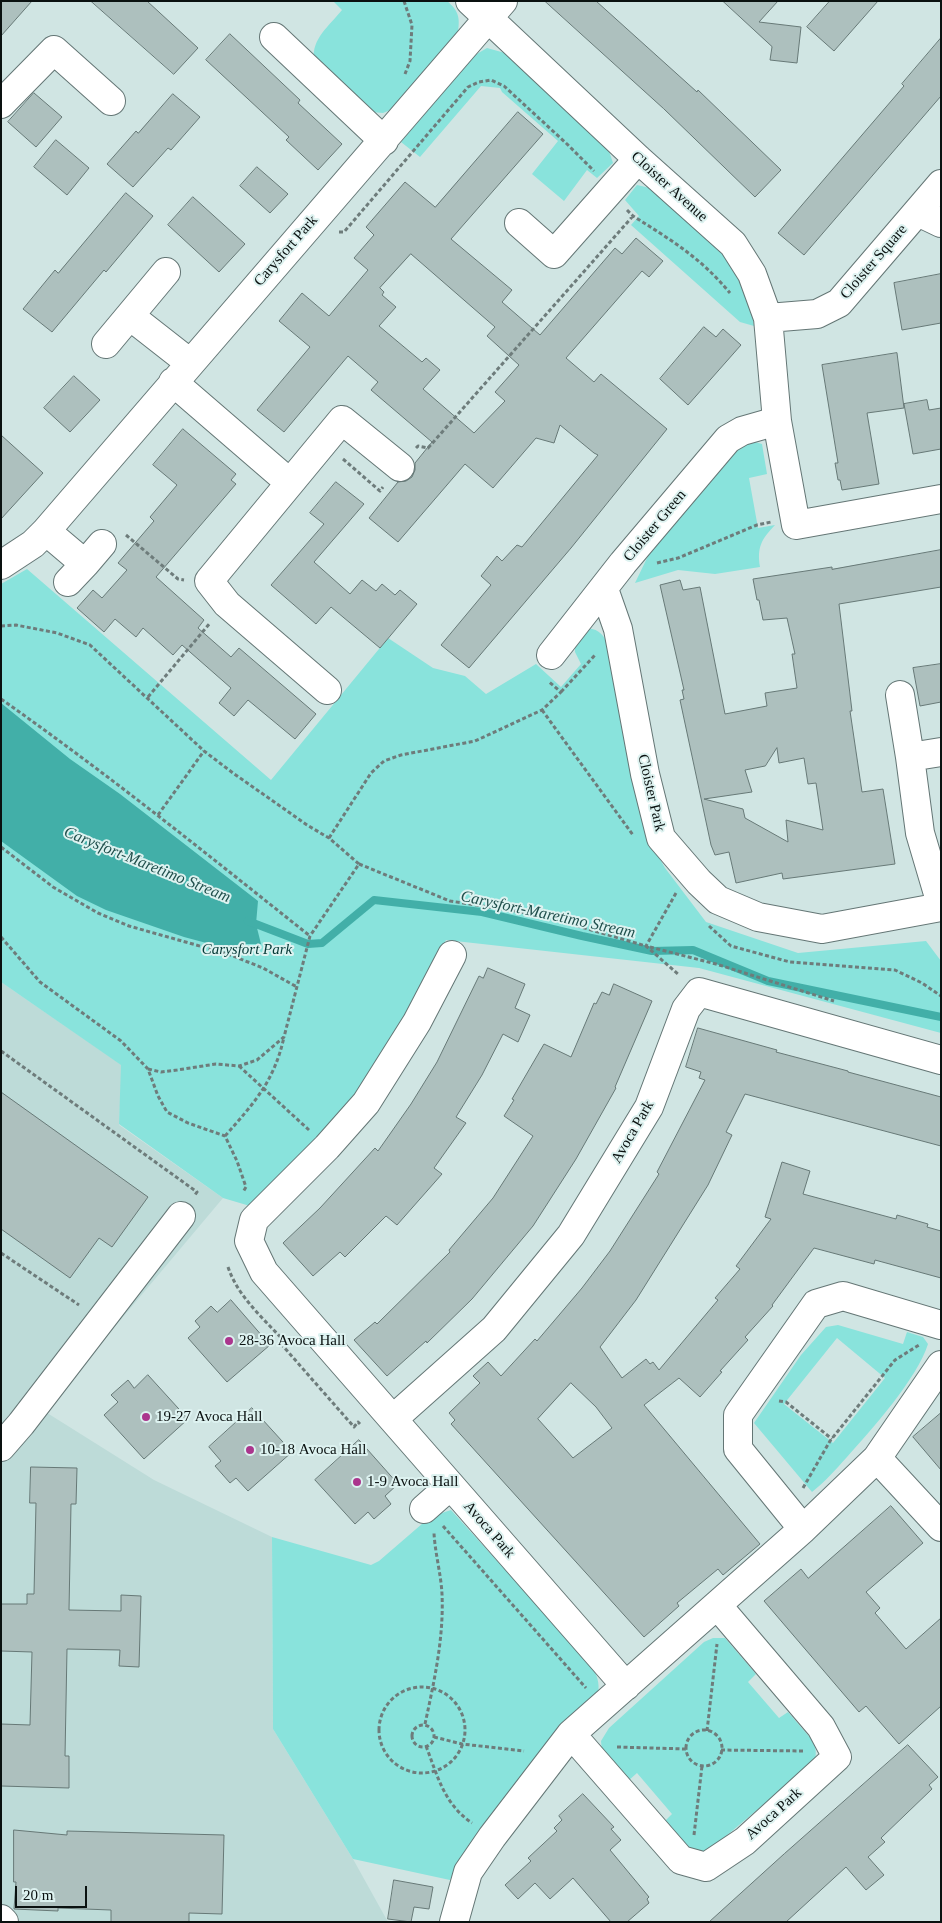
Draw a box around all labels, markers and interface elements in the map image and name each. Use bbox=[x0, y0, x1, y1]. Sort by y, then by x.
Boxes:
street label: Cloister Avenue bbox=[627, 148, 711, 226]
street label: Carysfort Park bbox=[250, 212, 322, 290]
street label: Cloister Square bbox=[837, 221, 911, 303]
street label: Cloister Green bbox=[620, 487, 690, 565]
street label: Cloister Park bbox=[633, 753, 669, 833]
water label: Carysfort-Maretimo Stream bbox=[61, 823, 233, 907]
water label: Carysfort-Maretimo Stream bbox=[459, 887, 637, 943]
park label: Carysfort Park bbox=[202, 941, 292, 959]
street label: Avoca Park bbox=[608, 1098, 658, 1166]
place label: 28-36 Avoca Hall bbox=[239, 1332, 345, 1350]
marker: 28-36 Avoca Hall bbox=[223, 1335, 235, 1347]
place label: 19-27 Avoca Hall bbox=[156, 1408, 262, 1426]
marker: 19-27 Avoca Hall bbox=[140, 1411, 152, 1423]
place label: 10-18 Avoca Hall bbox=[260, 1441, 366, 1459]
marker: 10-18 Avoca Hall bbox=[244, 1444, 256, 1456]
place label: 1-9 Avoca Hall bbox=[367, 1473, 458, 1491]
marker: 1-9 Avoca Hall bbox=[351, 1476, 363, 1488]
street label: Avoca Park bbox=[459, 1498, 519, 1562]
street label: Avoca Park bbox=[742, 1784, 806, 1844]
scale bar bbox=[18, 1876, 90, 1908]
text: 20 m bbox=[23, 1887, 53, 1903]

